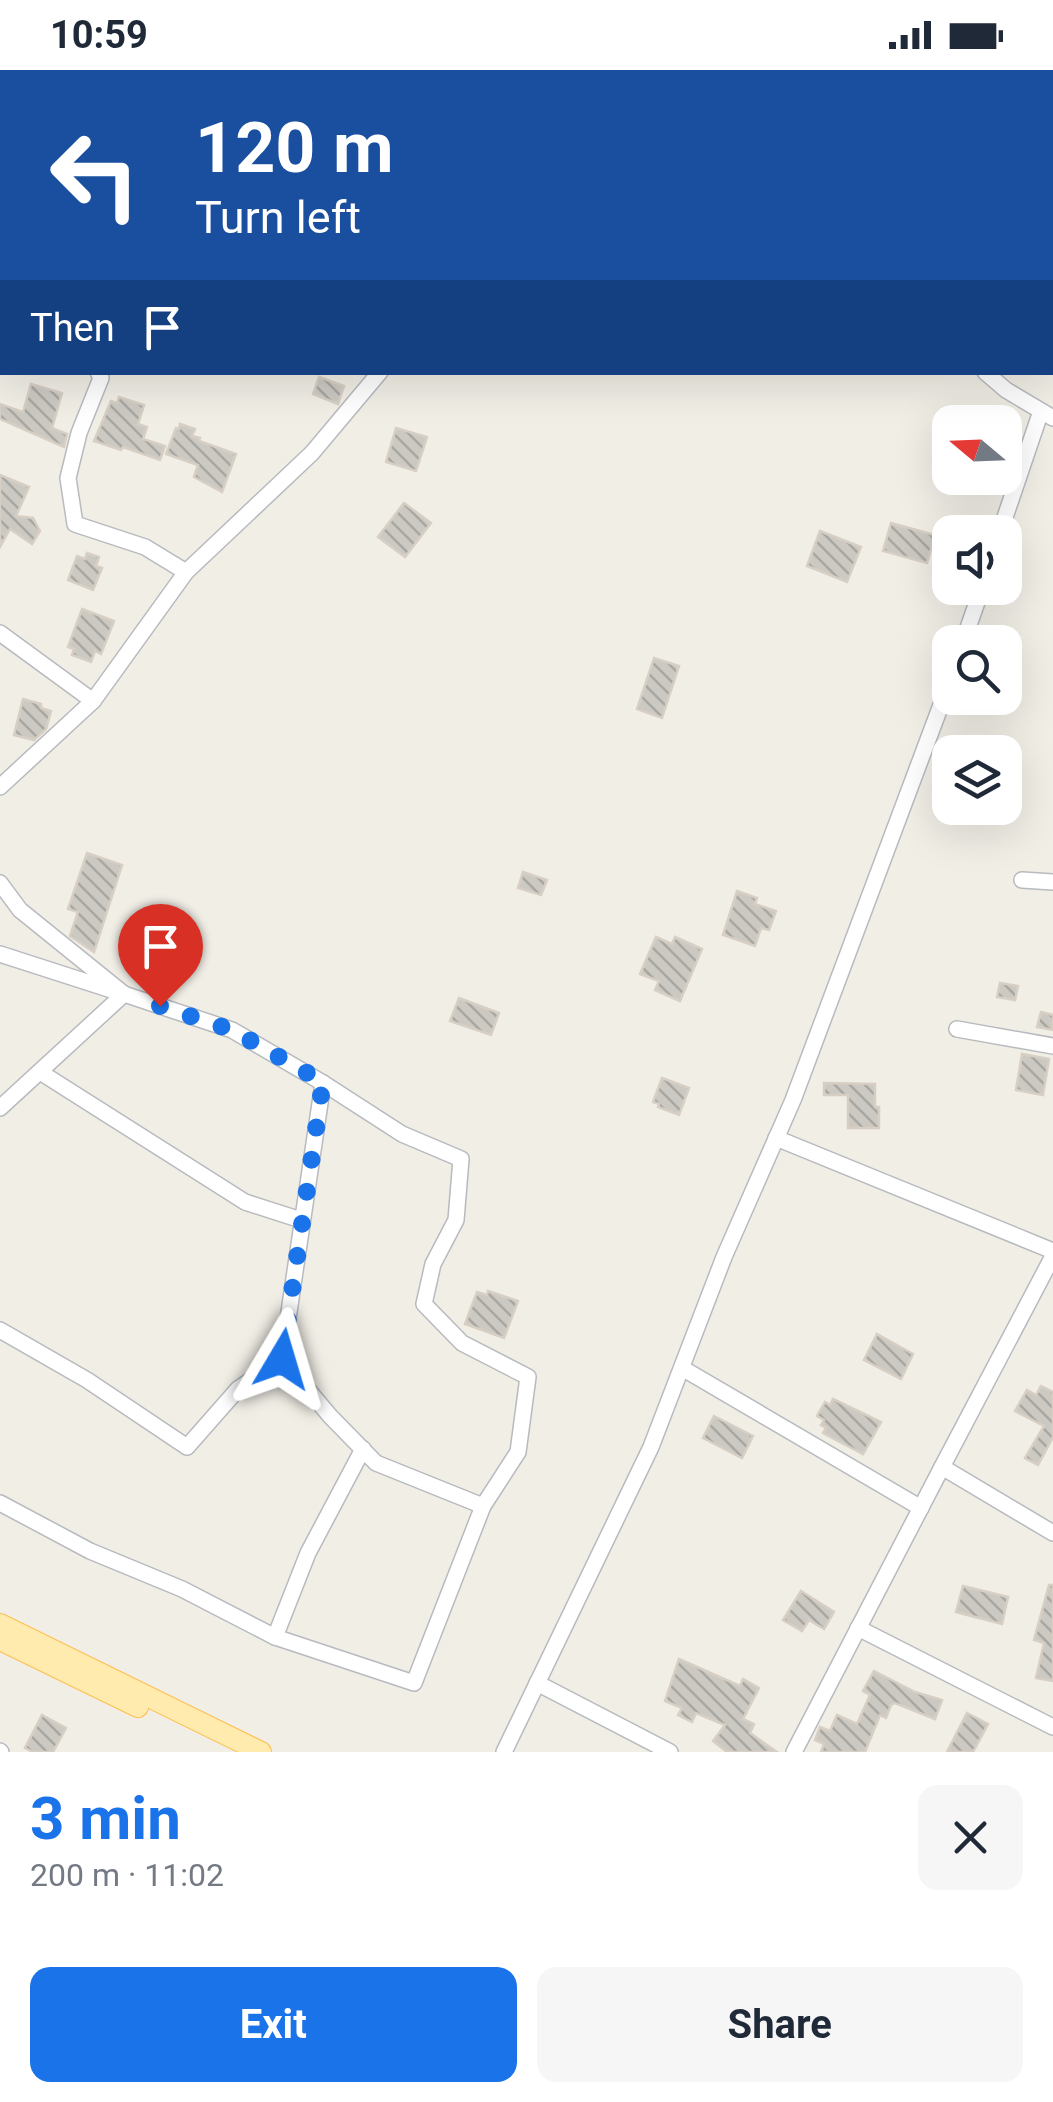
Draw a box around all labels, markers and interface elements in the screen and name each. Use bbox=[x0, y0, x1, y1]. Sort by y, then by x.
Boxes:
text: 10:59 bbox=[50, 13, 148, 57]
text: 120 m bbox=[195, 107, 394, 189]
icon: left bbox=[30, 110, 160, 240]
text: Turn left bbox=[195, 191, 361, 244]
icon: arrive bbox=[135, 300, 190, 355]
text: Then bbox=[30, 306, 115, 350]
north arrow bbox=[932, 405, 1022, 495]
map controls bbox=[932, 405, 1022, 825]
button: sound bbox=[932, 515, 1022, 605]
button: search bbox=[932, 625, 1022, 715]
button: layers bbox=[932, 735, 1022, 825]
pin bbox=[118, 904, 203, 1007]
icon: arrive bbox=[133, 919, 188, 974]
position arrow bbox=[230, 1307, 334, 1411]
text: 3 min bbox=[30, 1783, 181, 1854]
button: close bbox=[918, 1785, 1023, 1890]
text: 200 m · 11:02 bbox=[30, 1856, 224, 1894]
button: Exit bbox=[30, 1967, 517, 2082]
button: Share bbox=[537, 1967, 1023, 2082]

